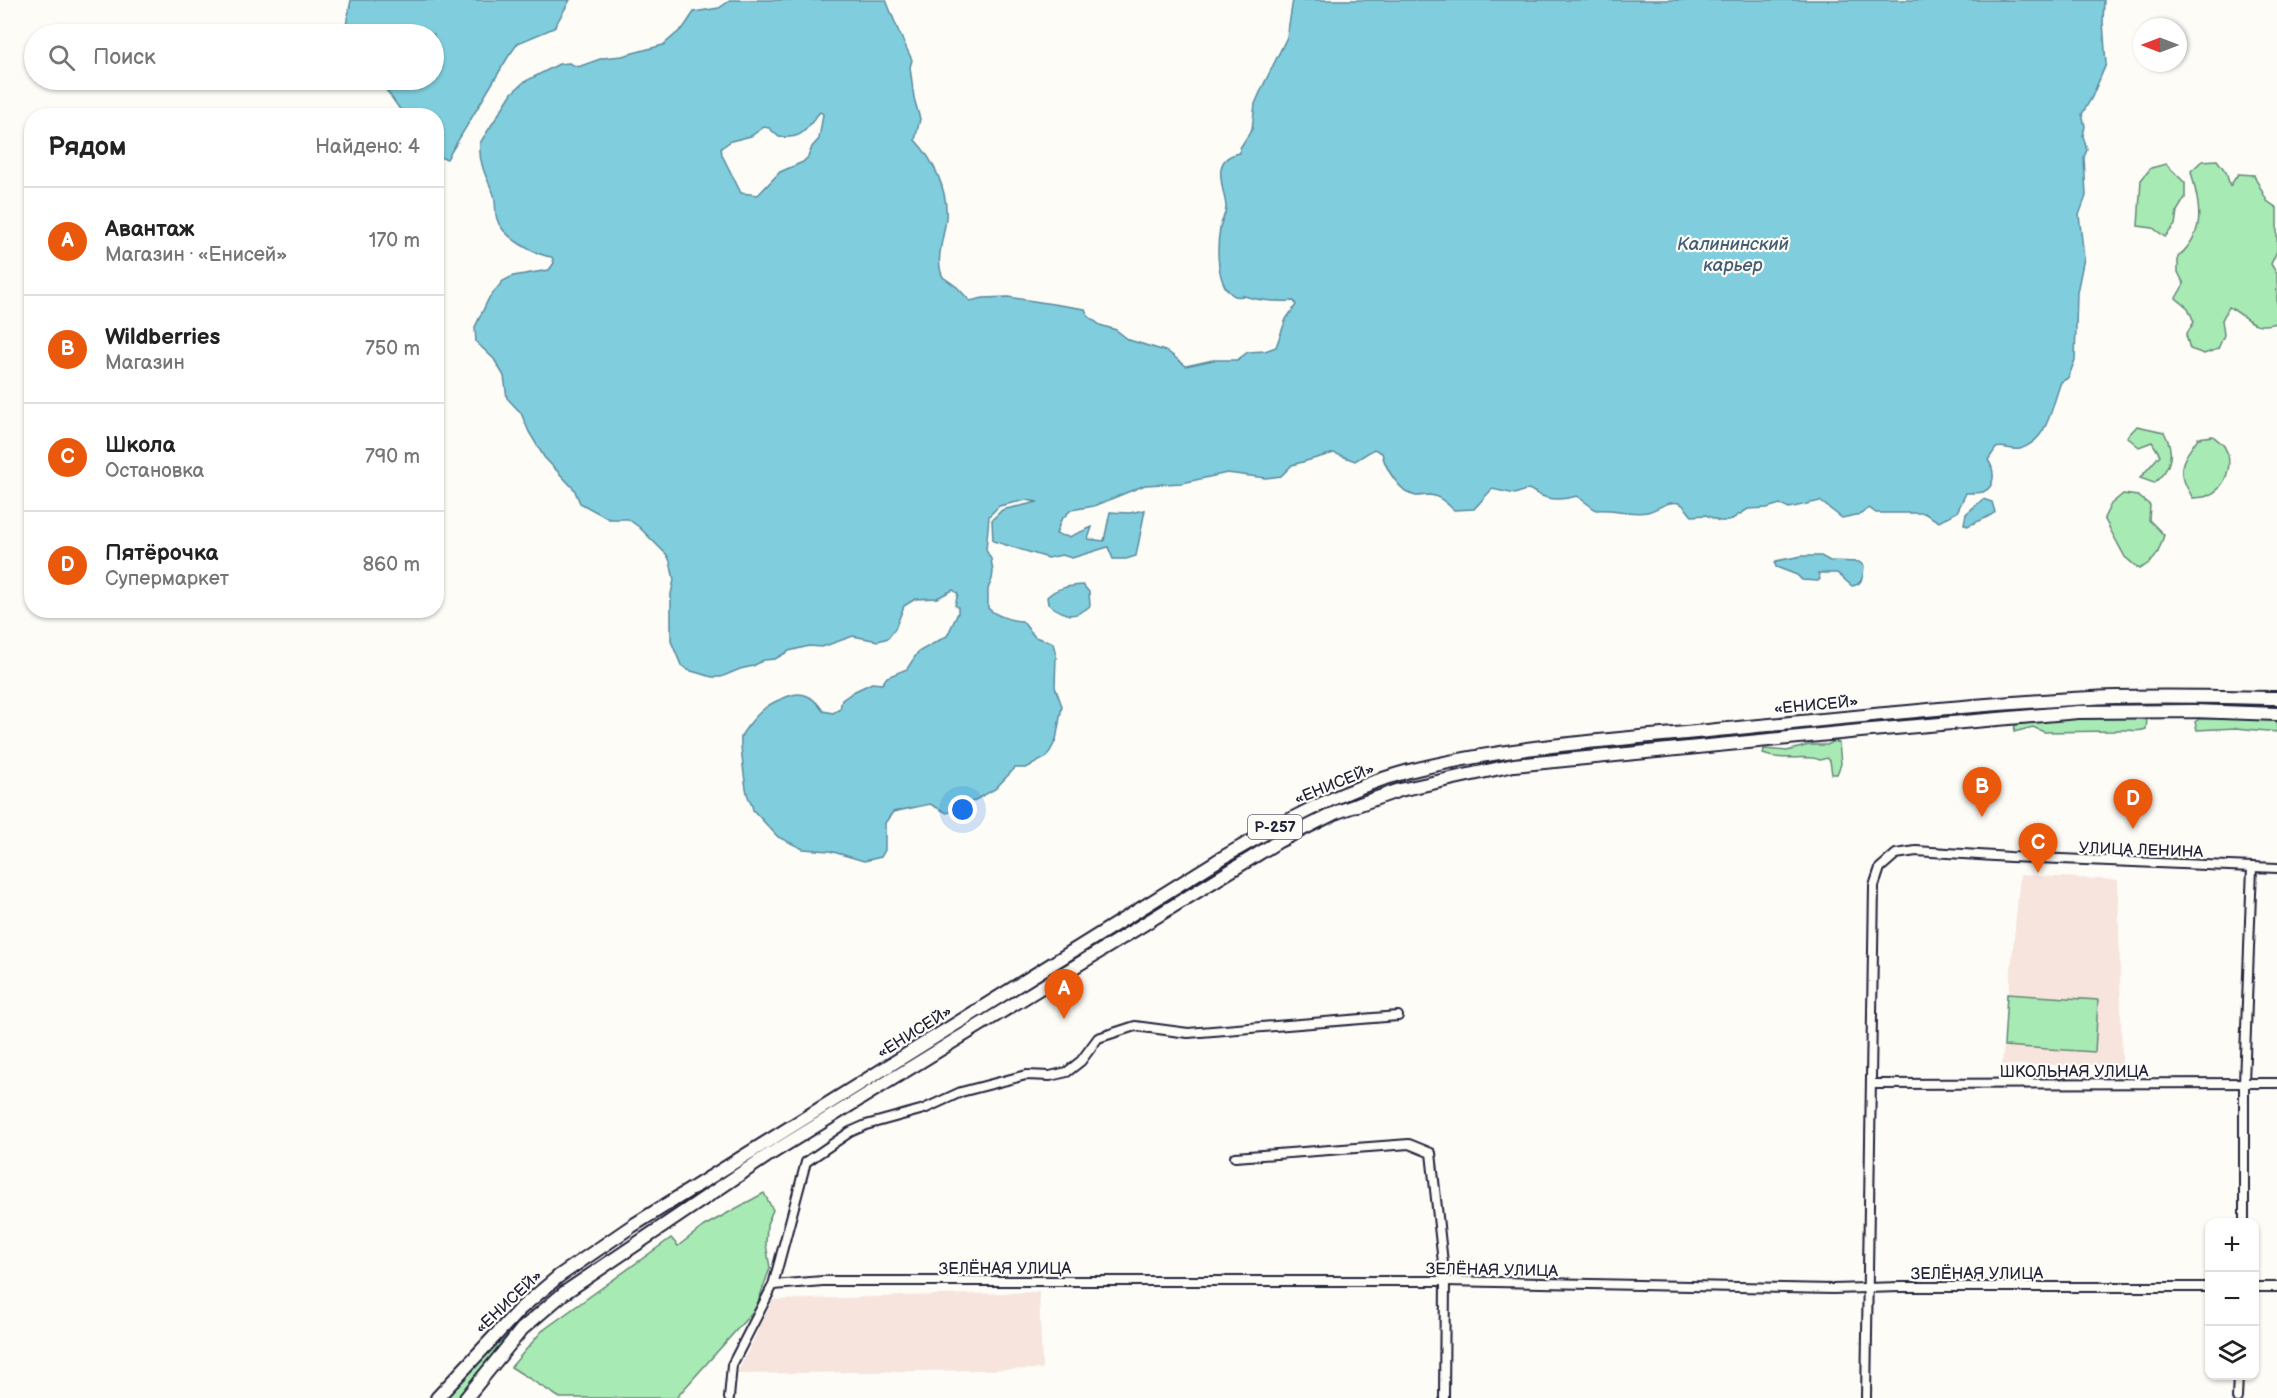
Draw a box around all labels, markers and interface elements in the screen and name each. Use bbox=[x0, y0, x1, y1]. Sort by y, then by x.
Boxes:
north arrow bbox=[2133, 18, 2187, 72]
search box bbox=[24, 24, 444, 90]
icon: search bbox=[45, 41, 78, 74]
text: Поиск bbox=[93, 44, 156, 71]
text: Рядом bbox=[48, 132, 126, 163]
text: Найдено: 4 bbox=[315, 135, 420, 159]
text: Авантаж bbox=[105, 216, 194, 243]
text: A bbox=[61, 229, 74, 253]
text: 170 m bbox=[369, 229, 420, 253]
water label: Калининский карьер bbox=[1677, 234, 1789, 276]
text: Магазин · «Енисей» bbox=[105, 243, 287, 267]
text: Wildberries bbox=[105, 324, 220, 351]
text: B bbox=[60, 337, 75, 361]
text: 750 m bbox=[365, 337, 420, 361]
text: Магазин bbox=[105, 351, 185, 375]
text: Школа bbox=[105, 432, 175, 459]
text: C bbox=[60, 445, 75, 469]
text: 790 m bbox=[365, 445, 420, 469]
text: Остановка bbox=[105, 459, 204, 483]
text: Пятёрочка bbox=[105, 540, 218, 567]
text: D bbox=[61, 553, 74, 577]
text: 860 m bbox=[362, 553, 420, 577]
text: Супермаркет bbox=[105, 567, 229, 591]
street label: «ЕНИСЕЙ» bbox=[1773, 692, 1859, 719]
street label: «ЕНИСЕЙ» bbox=[1292, 760, 1377, 809]
pin: B bbox=[1962, 768, 2002, 817]
pin: D bbox=[2114, 780, 2152, 829]
your location bbox=[948, 795, 977, 824]
road number: Р-257 bbox=[1248, 815, 1302, 839]
pin: C bbox=[2018, 824, 2058, 873]
street label: УЛИЦА ЛЕНИНА bbox=[2078, 839, 2204, 862]
pin: A bbox=[1044, 970, 1084, 1019]
street label: «ЕНИСЕЙ» bbox=[874, 1002, 956, 1063]
street label: ШКОЛЬНАЯ УЛИЦА bbox=[2000, 1063, 2149, 1082]
map controls bbox=[2205, 1218, 2259, 1380]
button: + bbox=[2205, 1218, 2259, 1272]
street label: ЗЕЛЁНАЯ УЛИЦА bbox=[939, 1259, 1071, 1279]
street label: ЗЕЛЁНАЯ УЛИЦА bbox=[1426, 1259, 1559, 1281]
street label: ЗЕЛЁНАЯ УЛИЦА bbox=[1911, 1264, 2043, 1284]
street label: «ЕНИСЕЙ» bbox=[472, 1266, 546, 1338]
button: − bbox=[2205, 1272, 2259, 1326]
button: layers bbox=[2205, 1326, 2259, 1380]

